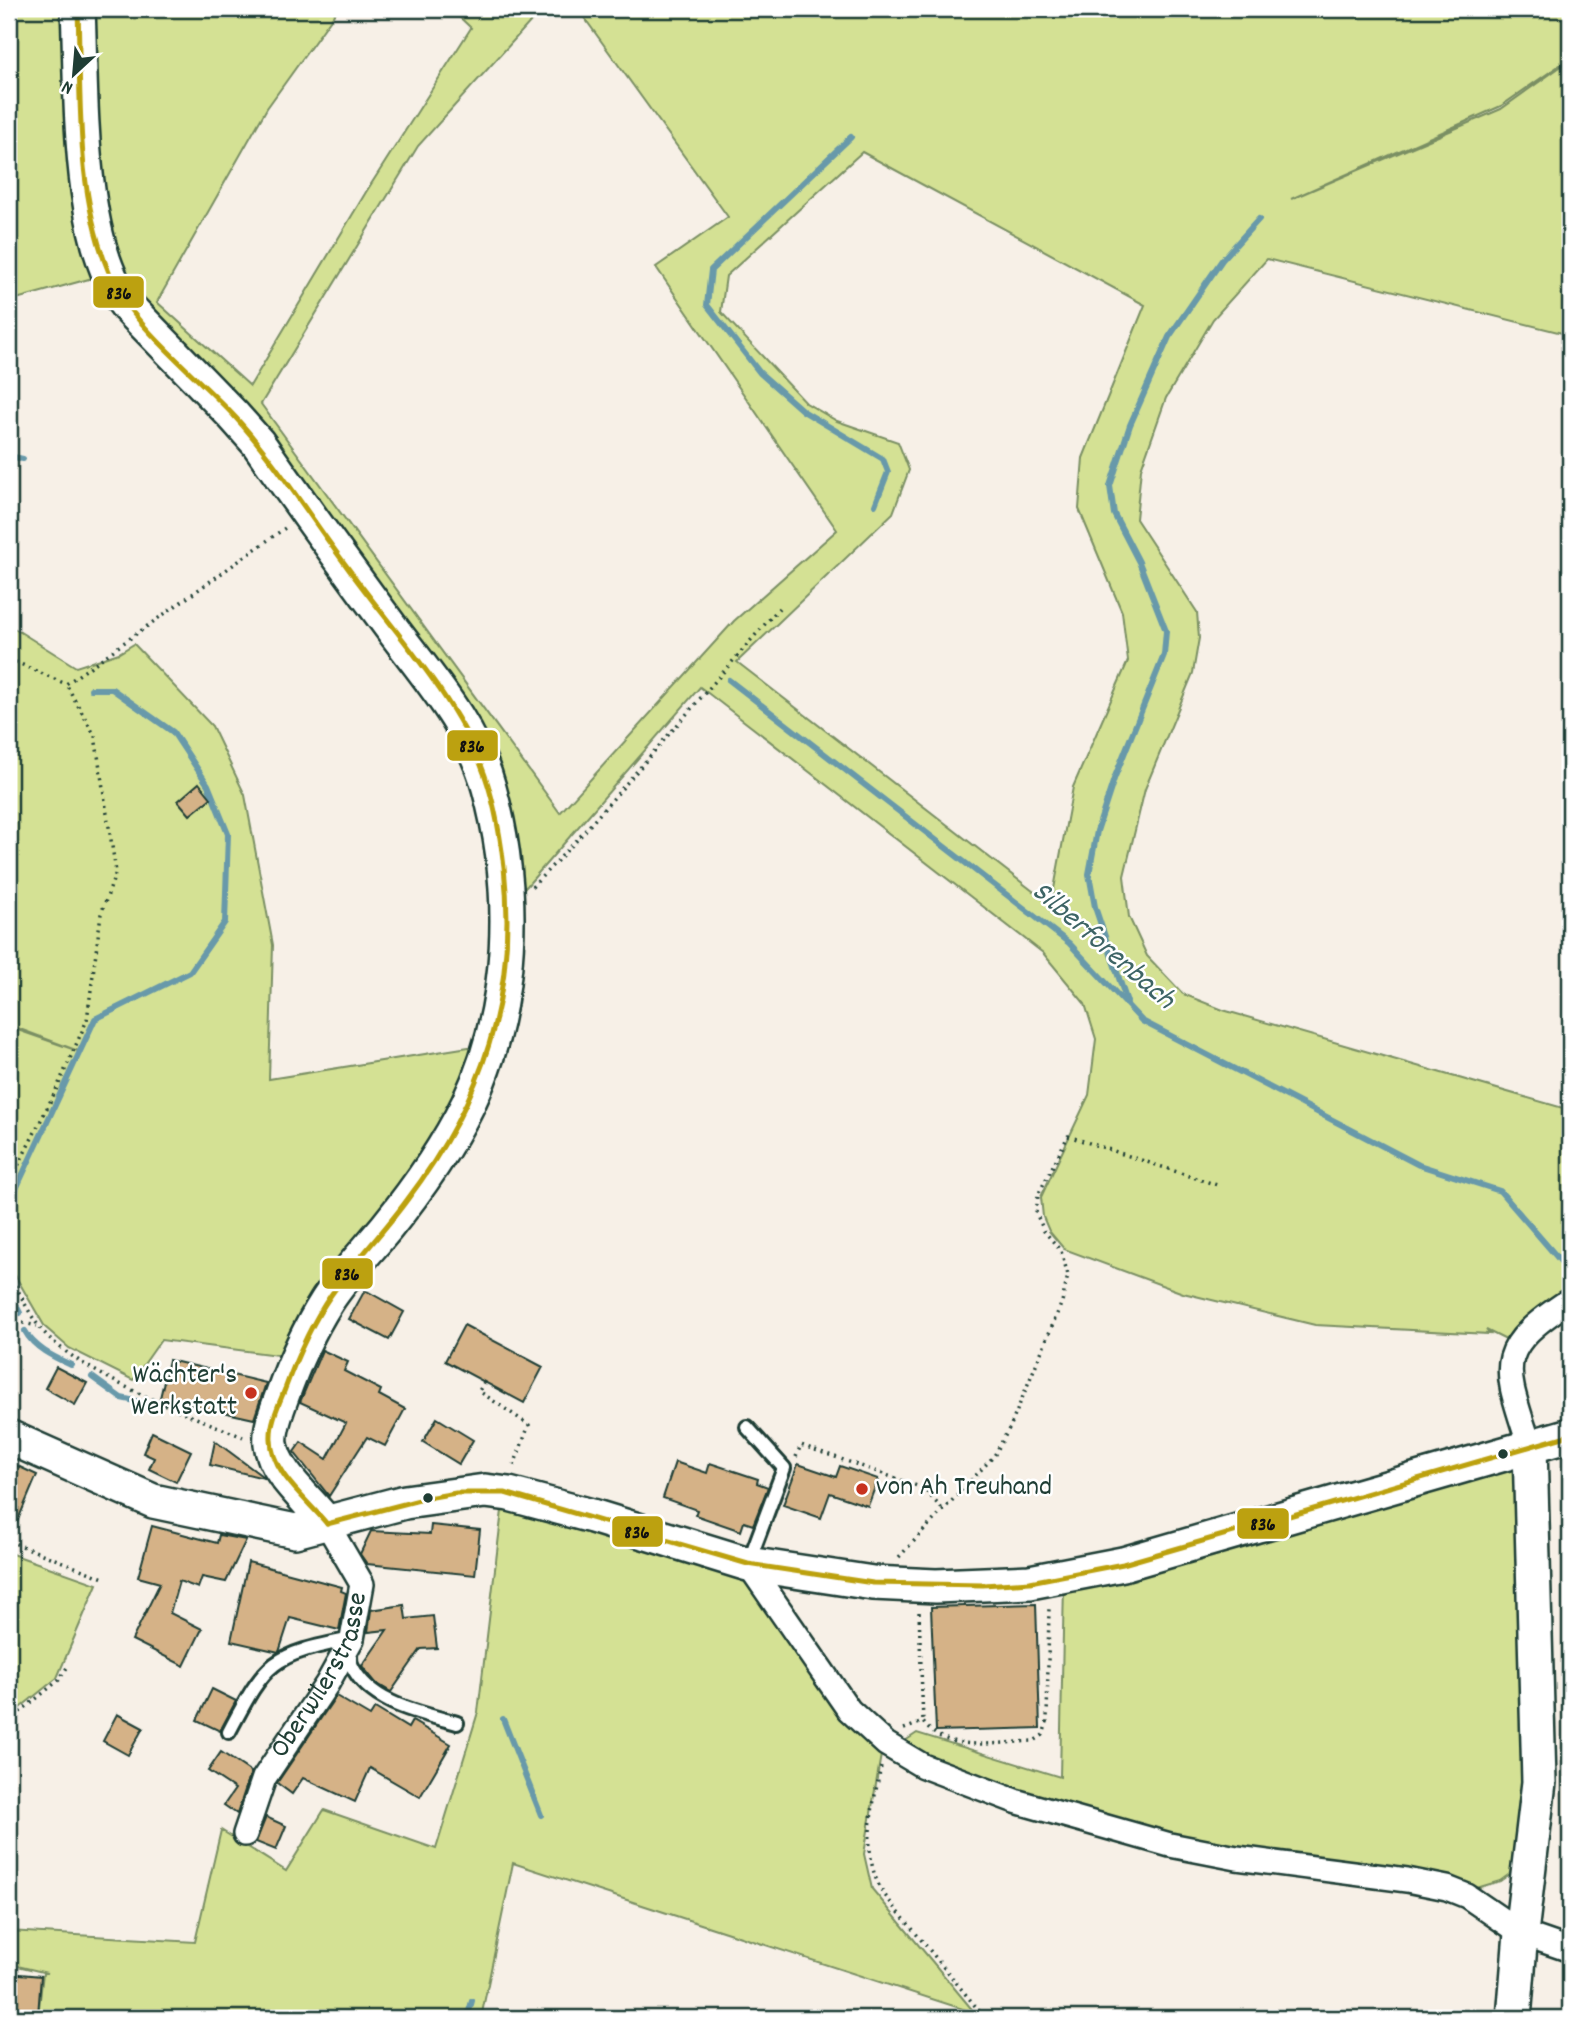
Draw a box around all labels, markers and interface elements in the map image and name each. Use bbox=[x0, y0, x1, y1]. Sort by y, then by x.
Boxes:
north arrow bbox=[38, 38, 108, 108]
text: N bbox=[58, 72, 78, 100]
line badge: 836 bbox=[92, 275, 145, 309]
text: 836 bbox=[106, 282, 132, 309]
line badge: 836 bbox=[446, 729, 499, 762]
text: 836 bbox=[459, 735, 485, 762]
water label: Silberforenbach bbox=[1021, 872, 1184, 1022]
line badge: 836 bbox=[321, 1257, 374, 1290]
text: 836 bbox=[334, 1263, 360, 1290]
place label: Wächter's Werkstatt bbox=[131, 1357, 237, 1429]
marker: Wächter's Werkstatt bbox=[243, 1385, 259, 1401]
unlabelled marker bbox=[1496, 1447, 1510, 1461]
place label: von Ah Treuhand bbox=[876, 1469, 1052, 1509]
marker: von Ah Treuhand bbox=[854, 1481, 870, 1497]
unlabelled marker bbox=[421, 1491, 435, 1505]
line badge: 836 bbox=[1236, 1507, 1290, 1540]
text: 836 bbox=[1250, 1513, 1276, 1540]
line badge: 836 bbox=[611, 1515, 664, 1548]
text: 836 bbox=[624, 1521, 650, 1548]
street label: Oberwilerstrasse bbox=[262, 1589, 380, 1767]

